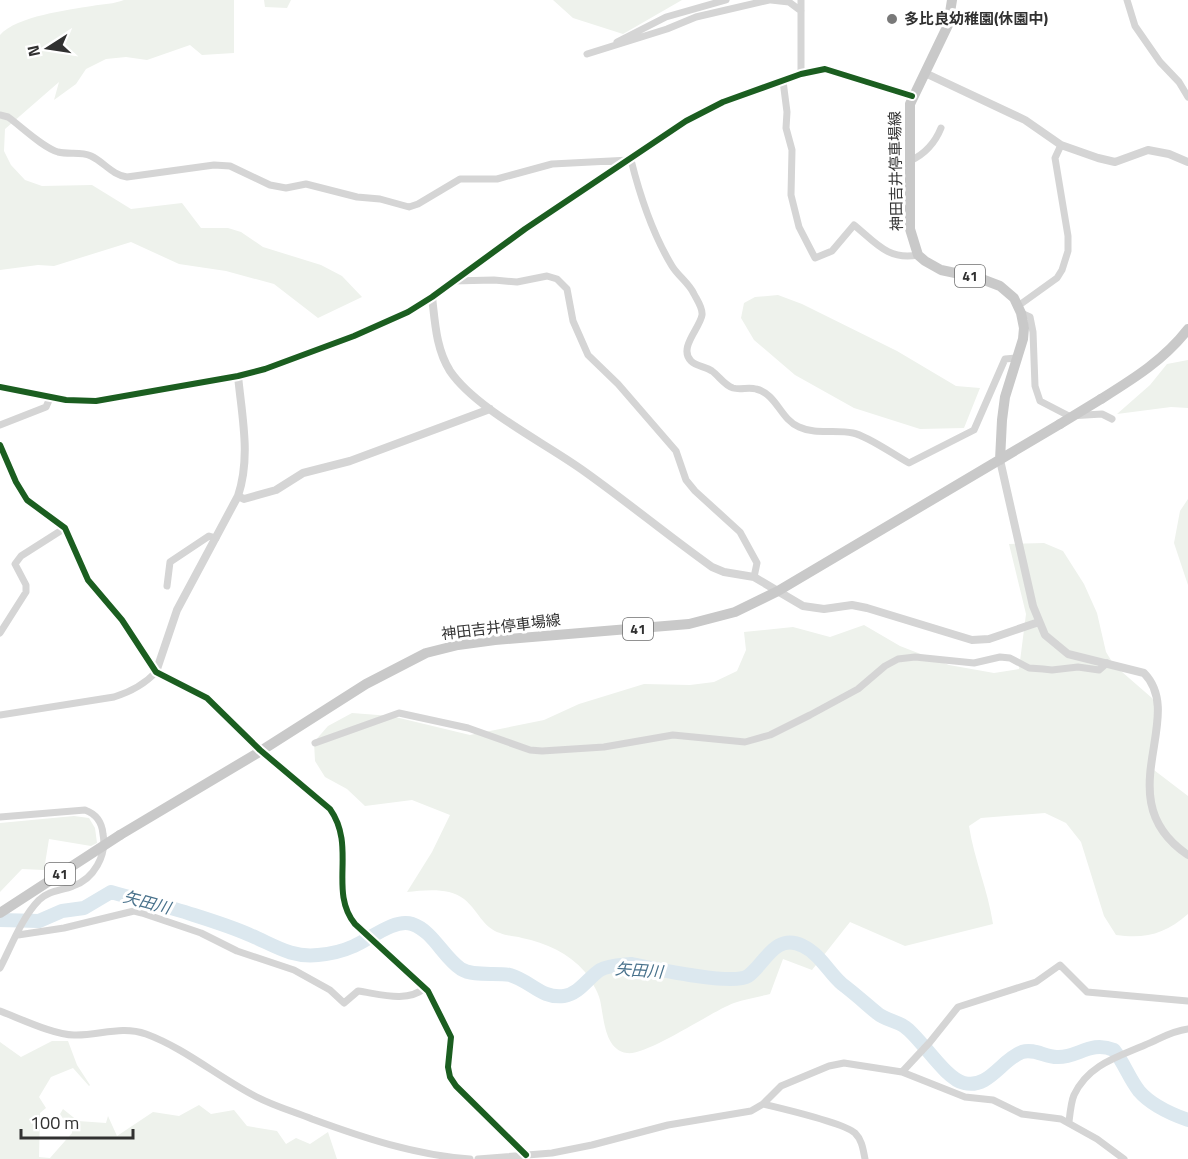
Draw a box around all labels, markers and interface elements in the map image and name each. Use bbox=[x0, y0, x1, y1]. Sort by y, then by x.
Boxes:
place label: 多比良幼稚園(休園中) bbox=[904, 7, 1049, 30]
marker: 多比良幼稚園(休園中) bbox=[885, 12, 899, 26]
north arrow bbox=[18, 18, 78, 78]
text: N bbox=[20, 43, 46, 59]
street label: 神田吉井停車場線 bbox=[883, 111, 908, 231]
road number: 41 bbox=[955, 265, 985, 287]
street label: 神田吉井停車場線 bbox=[440, 608, 562, 645]
road number: 41 bbox=[623, 618, 653, 640]
road number: 41 bbox=[45, 863, 75, 885]
water label: 矢田川 bbox=[121, 884, 175, 920]
water label: 矢田川 bbox=[614, 956, 666, 984]
scale bar bbox=[21, 1102, 134, 1140]
text: 100 m bbox=[30, 1109, 79, 1136]

